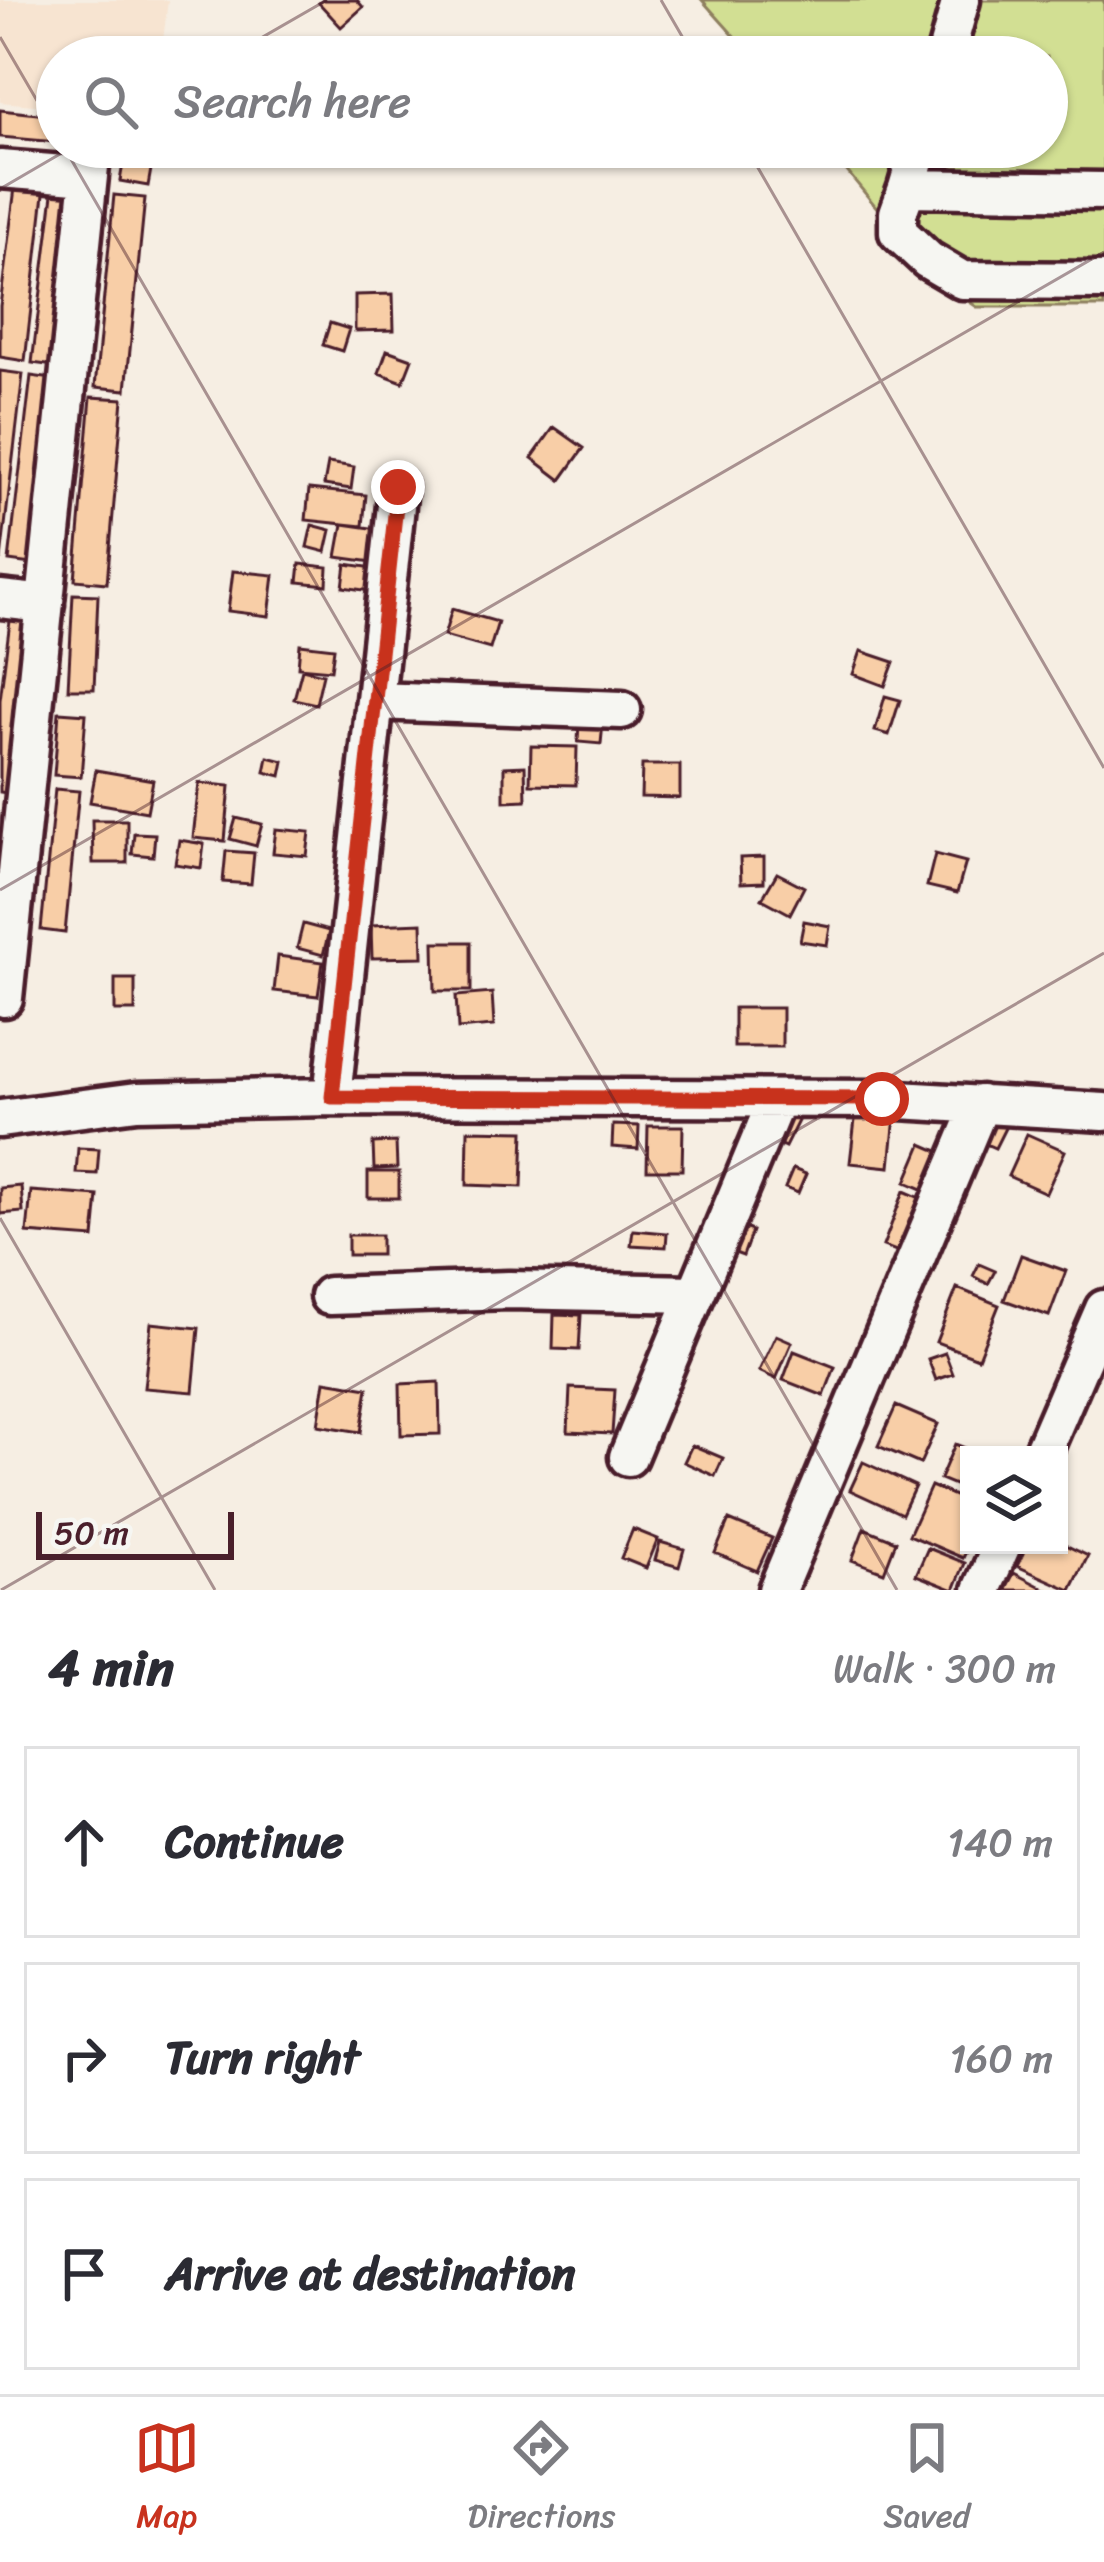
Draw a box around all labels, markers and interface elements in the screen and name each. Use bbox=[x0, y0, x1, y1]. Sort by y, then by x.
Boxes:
search box bbox=[36, 36, 1068, 168]
text: Search here bbox=[174, 62, 411, 142]
icon: search bbox=[78, 69, 144, 135]
route end bbox=[371, 460, 425, 514]
route start bbox=[855, 1072, 909, 1126]
map controls bbox=[960, 1446, 1068, 1554]
button: layers bbox=[960, 1446, 1068, 1554]
text: 50 m bbox=[54, 1504, 129, 1562]
scale bar bbox=[36, 1506, 234, 1559]
text: 4 min bbox=[48, 1623, 174, 1713]
text: Walk · 300 m bbox=[833, 1634, 1056, 1703]
text: Continue bbox=[165, 1802, 344, 1882]
text: 140 m bbox=[947, 1808, 1053, 1877]
icon: ahead bbox=[51, 1809, 117, 1875]
text: Turn right bbox=[165, 2018, 360, 2098]
text: 160 m bbox=[949, 2024, 1053, 2093]
icon: right bbox=[51, 2025, 117, 2091]
text: Arrive at destination bbox=[165, 2234, 575, 2314]
icon: arrive bbox=[51, 2241, 117, 2307]
tab: Map bbox=[134, 2415, 200, 2545]
tab: Directions bbox=[468, 2415, 615, 2545]
tab: Saved bbox=[883, 2415, 970, 2545]

